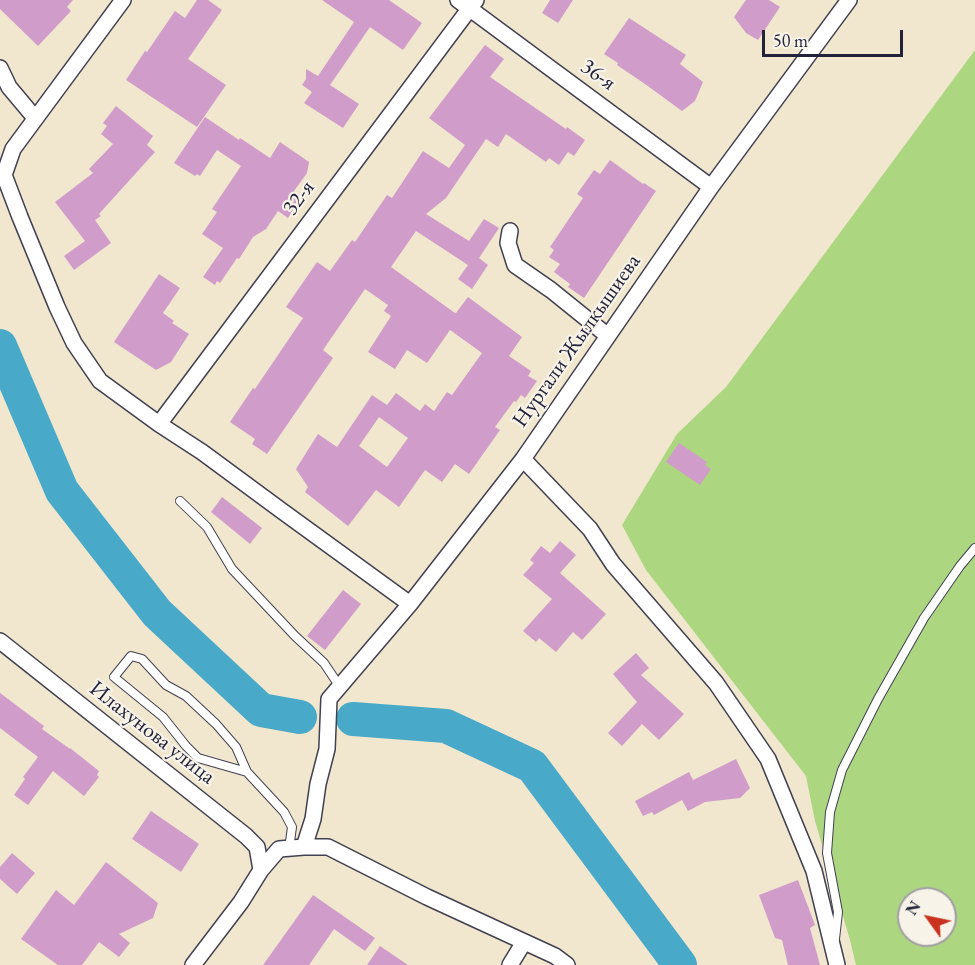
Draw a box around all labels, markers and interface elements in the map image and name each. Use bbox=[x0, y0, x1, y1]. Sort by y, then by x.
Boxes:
scale bar bbox=[765, 18, 906, 56]
text: 50 m bbox=[773, 29, 808, 52]
street label: 36-я bbox=[575, 53, 621, 97]
street label: 32-я bbox=[277, 175, 321, 221]
street label: Нургали Жылкышиева bbox=[507, 249, 647, 433]
street label: Илахунова улица bbox=[84, 676, 220, 790]
north arrow bbox=[897, 887, 957, 947]
text: N bbox=[901, 897, 925, 919]

